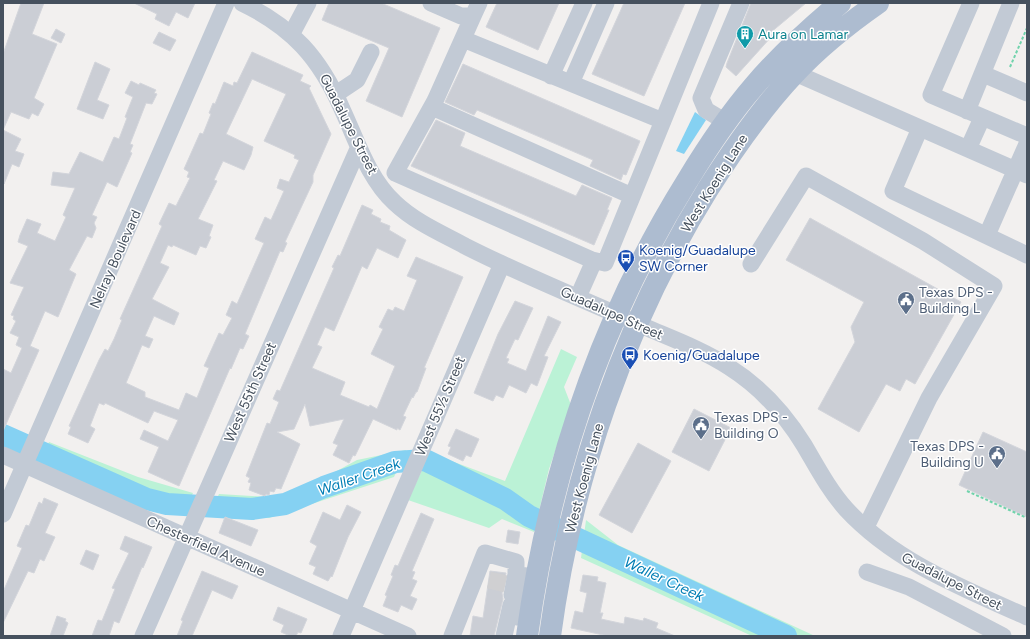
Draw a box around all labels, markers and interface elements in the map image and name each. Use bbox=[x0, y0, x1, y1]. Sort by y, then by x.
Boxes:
building icon: Aura on Lamar bbox=[735, 24, 755, 49]
place label: Aura on Lamar bbox=[758, 26, 848, 43]
street label: Guadalupe Street bbox=[316, 71, 381, 177]
street label: West Koenig Lane bbox=[677, 131, 752, 236]
street label: Nelray Boulevard bbox=[86, 207, 145, 311]
place label: Koenig/Guadalupe SW Corner bbox=[639, 242, 756, 275]
bus stop icon: Koenig/Guadalupe SW Corner bbox=[616, 248, 636, 273]
street label: Guadalupe Street bbox=[558, 283, 666, 344]
place label: Texas DPS - Building L bbox=[919, 284, 993, 317]
public building icon: Texas DPS - Building L bbox=[896, 290, 916, 315]
street label: West 55th Street bbox=[221, 340, 280, 445]
bus stop icon: Koenig/Guadalupe bbox=[620, 345, 640, 370]
place label: Koenig/Guadalupe bbox=[643, 347, 760, 364]
street label: West 55½ Street bbox=[412, 354, 469, 459]
place label: Texas DPS - Building O bbox=[714, 409, 788, 442]
public building icon: Texas DPS - Building O bbox=[691, 415, 711, 440]
street label: West Koenig Lane bbox=[562, 421, 607, 535]
place label: Texas DPS - Building U bbox=[910, 438, 984, 471]
public building icon: Texas DPS - Building U bbox=[987, 444, 1007, 469]
water label: Waller Creek bbox=[315, 454, 403, 499]
street label: Chesterfield Avenue bbox=[144, 513, 268, 580]
street label: Guadalupe Street bbox=[899, 549, 1005, 614]
water label: Waller Creek bbox=[621, 553, 707, 606]

